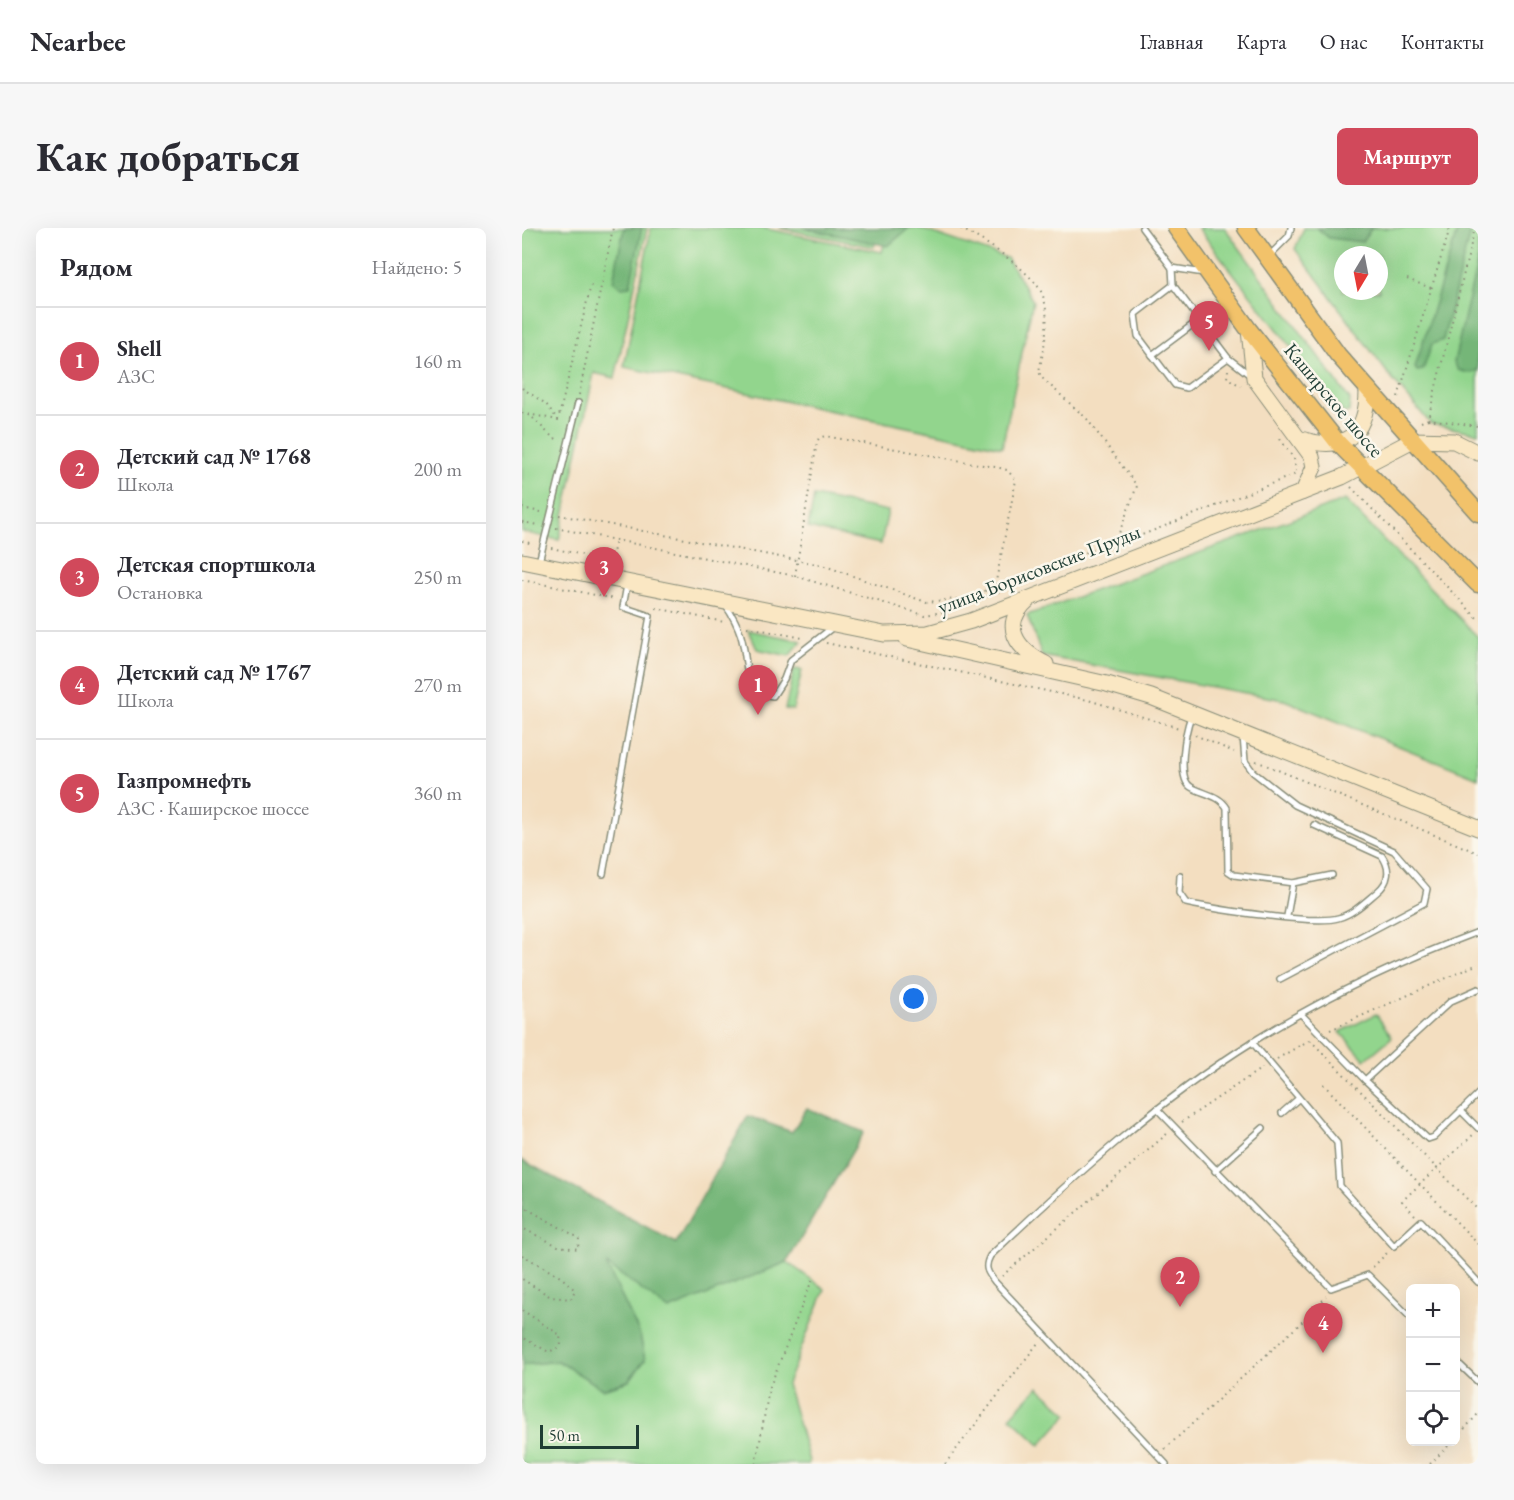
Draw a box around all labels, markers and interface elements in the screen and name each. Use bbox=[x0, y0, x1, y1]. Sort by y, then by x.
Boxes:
text: Nearbee bbox=[30, 23, 126, 59]
text: Главная bbox=[1139, 28, 1203, 55]
text: Карта bbox=[1236, 28, 1287, 55]
text: О нас bbox=[1320, 28, 1368, 55]
text: Контакты bbox=[1401, 28, 1484, 55]
button: Маршрут bbox=[1337, 128, 1478, 185]
text: Как добраться bbox=[36, 129, 300, 184]
north arrow bbox=[1334, 246, 1388, 300]
text: Рядом bbox=[60, 250, 133, 284]
text: Найдено: 5 bbox=[371, 254, 462, 280]
pin: 5 bbox=[1190, 302, 1228, 351]
text: Shell bbox=[117, 334, 162, 363]
street label: Каширское шоссе bbox=[1278, 337, 1390, 463]
text: 1 bbox=[74, 348, 85, 374]
text: 160 m bbox=[414, 348, 462, 374]
text: АЗС bbox=[117, 363, 155, 389]
text: Детский сад № 1768 bbox=[117, 442, 311, 471]
text: 2 bbox=[74, 456, 85, 482]
text: 200 m bbox=[414, 456, 462, 482]
text: Школа bbox=[117, 471, 174, 497]
street label: улица Борисовские Пруды bbox=[934, 518, 1144, 620]
pin: 3 bbox=[584, 548, 623, 597]
text: Детская спортшкола bbox=[117, 550, 316, 579]
text: 3 bbox=[74, 564, 85, 590]
text: 250 m bbox=[414, 564, 462, 590]
text: Остановка bbox=[117, 579, 203, 605]
text: Детский сад № 1767 bbox=[117, 658, 311, 687]
pin: 1 bbox=[738, 666, 778, 715]
text: 4 bbox=[74, 672, 85, 698]
text: 270 m bbox=[414, 672, 462, 698]
text: Школа bbox=[117, 687, 174, 713]
text: Газпромнефть bbox=[117, 766, 251, 795]
text: 5 bbox=[74, 780, 85, 806]
text: 360 m bbox=[414, 780, 462, 806]
text: АЗС · Каширское шоссе bbox=[117, 795, 309, 821]
your location bbox=[899, 984, 928, 1013]
pin: 2 bbox=[1160, 1258, 1200, 1307]
map controls bbox=[1406, 1284, 1460, 1446]
button: + bbox=[1406, 1284, 1460, 1338]
pin: 4 bbox=[1304, 1304, 1342, 1353]
button: − bbox=[1406, 1338, 1460, 1392]
button: locate bbox=[1406, 1392, 1460, 1446]
scale bar bbox=[540, 1422, 639, 1450]
text: 50 m bbox=[549, 1425, 580, 1446]

